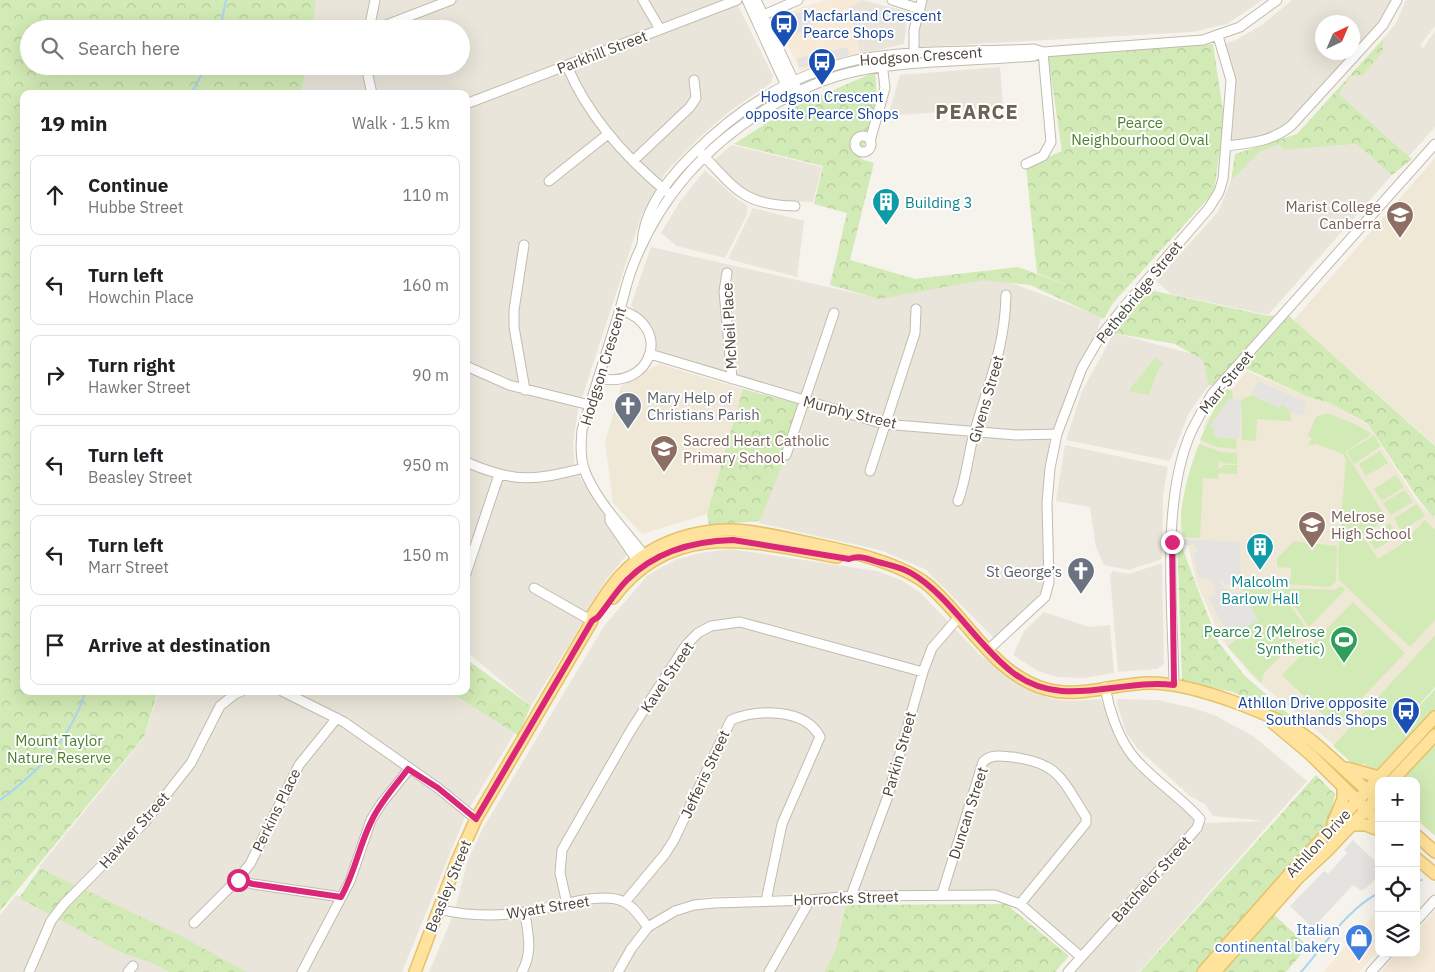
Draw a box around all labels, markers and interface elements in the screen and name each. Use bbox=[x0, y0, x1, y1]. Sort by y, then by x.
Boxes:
place label: Macfarland Crescent Pearce Shops bbox=[803, 6, 942, 42]
bus stop icon: Macfarland Crescent Pearce Shops bbox=[769, 9, 799, 48]
north arrow bbox=[1315, 15, 1360, 60]
search box bbox=[20, 20, 470, 75]
street label: Parkhill Street bbox=[554, 26, 650, 78]
icon: search bbox=[38, 34, 66, 62]
text: Search here bbox=[78, 36, 180, 60]
street label: Hodgson Crescent bbox=[859, 42, 983, 70]
bus stop icon: Hodgson Crescent opposite Pearce Shops bbox=[807, 47, 837, 86]
place label: Hodgson Crescent opposite Pearce Shops bbox=[745, 87, 899, 123]
district label: PEARCE bbox=[935, 98, 1019, 125]
text: 19 min bbox=[40, 109, 107, 137]
text: Walk · 1.5 km bbox=[352, 113, 450, 133]
park label: Pearce Neighbourhood Oval bbox=[1071, 113, 1209, 149]
text: Continue bbox=[88, 173, 168, 197]
icon: ahead bbox=[41, 181, 69, 209]
text: 110 m bbox=[402, 185, 449, 205]
building icon: Building 3 bbox=[871, 187, 901, 226]
place label: Building 3 bbox=[905, 193, 973, 212]
text: Hubbe Street bbox=[88, 197, 183, 217]
place label: Marist College Canberra bbox=[1285, 197, 1381, 233]
school or university icon: Marist College Canberra bbox=[1385, 200, 1415, 239]
street label: Pethebridge Street bbox=[1092, 237, 1186, 347]
text: Turn left bbox=[88, 263, 164, 287]
icon: left bbox=[41, 271, 69, 299]
text: 160 m bbox=[402, 275, 449, 295]
street label: McNeil Place bbox=[717, 282, 741, 370]
text: Howchin Place bbox=[88, 287, 194, 307]
street label: Hodgson Crescent bbox=[576, 304, 630, 428]
street label: Marr Street bbox=[1195, 347, 1257, 417]
text: Turn right bbox=[88, 353, 175, 377]
street label: Givens Street bbox=[964, 353, 1008, 445]
icon: right bbox=[41, 361, 69, 389]
text: 90 m bbox=[412, 365, 449, 385]
text: Hawker Street bbox=[88, 377, 191, 397]
place label: Mary Help of Christians Parish bbox=[647, 388, 760, 424]
church icon: Mary Help of Christians Parish bbox=[613, 391, 643, 430]
street label: Murphy Street bbox=[801, 391, 899, 433]
place label: Sacred Heart Catholic Primary School bbox=[683, 431, 830, 467]
school or university icon: Sacred Heart Catholic Primary School bbox=[649, 434, 679, 473]
text: Turn left bbox=[88, 443, 164, 467]
icon: left bbox=[41, 451, 69, 479]
text: 950 m bbox=[402, 455, 449, 475]
text: Beasley Street bbox=[88, 467, 192, 487]
place label: Melrose High School bbox=[1331, 507, 1411, 543]
school or university icon: Melrose High School bbox=[1297, 510, 1327, 549]
route end bbox=[1161, 531, 1184, 554]
building icon: Malcolm Barlow Hall bbox=[1245, 532, 1275, 571]
text: Turn left bbox=[88, 533, 164, 557]
icon: left bbox=[41, 541, 69, 569]
text: 150 m bbox=[402, 545, 449, 565]
church icon: St George’s bbox=[1066, 556, 1096, 595]
text: Marr Street bbox=[88, 557, 169, 577]
place label: St George’s bbox=[986, 562, 1062, 581]
place label: Malcolm Barlow Hall bbox=[1221, 572, 1299, 608]
place label: Pearce 2 (Melrose Synthetic) bbox=[1204, 622, 1325, 658]
sports icon: Pearce 2 (Melrose Synthetic) bbox=[1329, 625, 1359, 664]
icon: arrive bbox=[41, 631, 69, 659]
text: Arrive at destination bbox=[88, 633, 271, 657]
street label: Kavel Street bbox=[636, 638, 698, 716]
place label: Athllon Drive opposite Southlands Shops bbox=[1238, 693, 1387, 729]
bus stop icon: Athllon Drive opposite Southlands Shops bbox=[1391, 696, 1421, 735]
street label: Parkin Street bbox=[878, 709, 920, 799]
street label: Jefferis Street bbox=[676, 727, 734, 821]
park label: Mount Taylor Nature Reserve bbox=[7, 731, 111, 767]
street label: Duncan Street bbox=[944, 764, 992, 862]
street label: Perkins Place bbox=[248, 765, 304, 855]
map controls bbox=[1375, 777, 1420, 957]
button: + bbox=[1375, 777, 1420, 822]
street label: Hawker Street bbox=[95, 788, 173, 872]
street label: Athllon Drive bbox=[1281, 805, 1355, 881]
button: − bbox=[1375, 822, 1420, 867]
street label: Batchelor Street bbox=[1107, 832, 1195, 926]
street label: Beasley Street bbox=[421, 837, 475, 935]
button: locate bbox=[1375, 867, 1420, 912]
route start bbox=[227, 869, 250, 892]
street label: Horrocks Street bbox=[793, 887, 899, 909]
street label: Wyatt Street bbox=[505, 891, 591, 923]
button: layers bbox=[1375, 912, 1420, 957]
place label: Italian continental bakery bbox=[1215, 920, 1341, 956]
shop icon: Italian continental bakery bbox=[1344, 923, 1374, 962]

